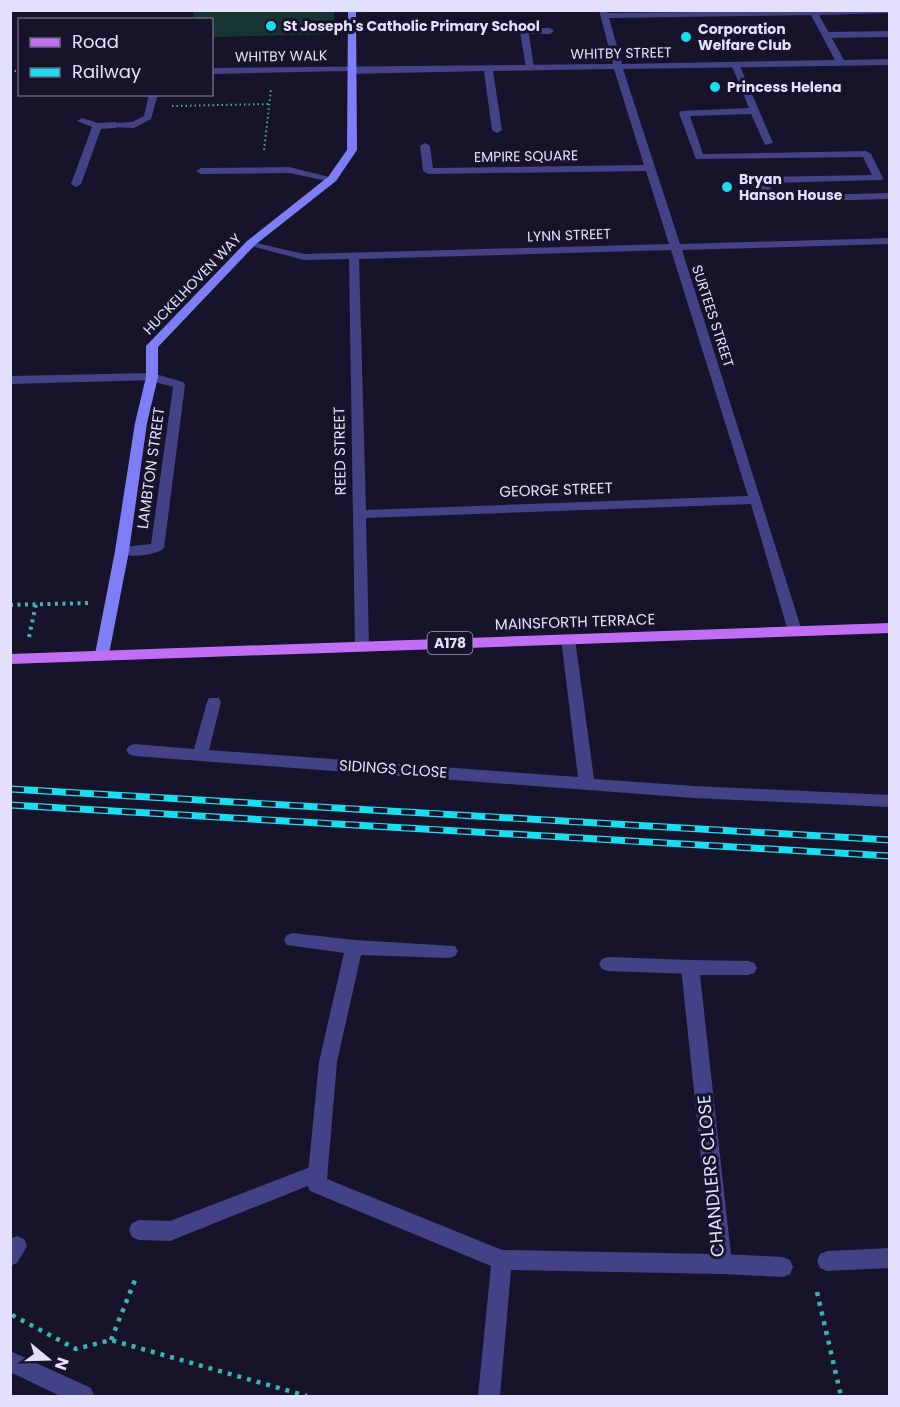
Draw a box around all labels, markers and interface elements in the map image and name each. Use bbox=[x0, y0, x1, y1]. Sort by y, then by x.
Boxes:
place label: St Joseph's Catholic Primary School bbox=[283, 16, 540, 36]
legend bbox=[18, 18, 213, 96]
marker: St Joseph's Catholic Primary School bbox=[264, 19, 278, 33]
place label: Corporation Welfare Club bbox=[698, 19, 792, 55]
text: Road bbox=[72, 29, 119, 54]
marker: Corporation Welfare Club bbox=[679, 30, 693, 44]
street label: WHITBY STREET bbox=[570, 42, 672, 64]
street label: WHITBY WALK bbox=[235, 45, 328, 67]
text: Railway bbox=[72, 59, 141, 84]
place label: Princess Helena bbox=[727, 77, 842, 97]
marker: Princess Helena bbox=[708, 80, 722, 94]
street label: EMPIRE SQUARE bbox=[474, 145, 578, 167]
place label: Bryan Hanson House bbox=[739, 169, 843, 205]
marker: Bryan Hanson House bbox=[720, 180, 734, 194]
street label: LYNN STREET bbox=[527, 224, 612, 246]
street label: HUCKELHOVEN WAY bbox=[138, 229, 246, 339]
street label: SURTEES STREET bbox=[687, 262, 739, 370]
street label: LAMBTON STREET bbox=[132, 406, 169, 530]
street label: REED STREET bbox=[328, 406, 351, 496]
street label: GEORGE STREET bbox=[499, 477, 613, 502]
street label: MAINSFORTH TERRACE bbox=[494, 608, 656, 635]
road number: A178 bbox=[428, 632, 472, 654]
street label: SIDINGS CLOSE bbox=[338, 754, 448, 783]
street label: CHANDLERS CLOSE bbox=[691, 1094, 730, 1258]
north arrow bbox=[18, 1329, 78, 1389]
text: N bbox=[49, 1354, 75, 1373]

